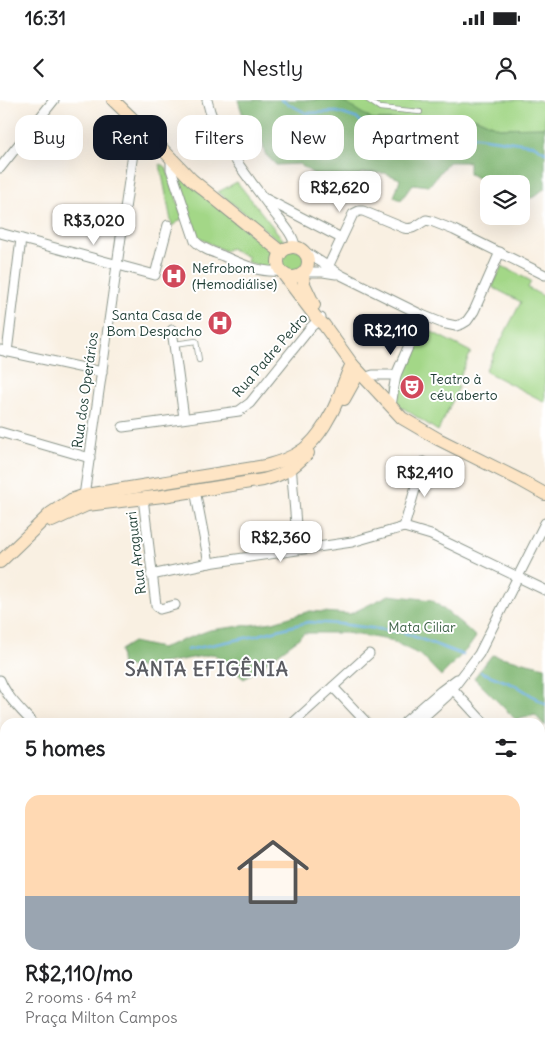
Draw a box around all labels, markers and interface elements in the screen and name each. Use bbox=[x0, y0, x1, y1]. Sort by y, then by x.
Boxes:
text: 16:31 bbox=[25, 6, 66, 30]
icon: back bbox=[25, 54, 53, 82]
text: Nestly bbox=[242, 54, 303, 82]
icon: person bbox=[492, 54, 520, 82]
chip: Buy bbox=[15, 115, 83, 160]
chip: Rent bbox=[93, 115, 167, 160]
chip: Filters bbox=[177, 115, 262, 160]
chip: New bbox=[272, 115, 344, 160]
chip: Apartment bbox=[354, 115, 477, 160]
pin: R$2,620 bbox=[294, 170, 386, 213]
map controls bbox=[480, 175, 530, 225]
button: layers bbox=[480, 175, 530, 225]
text: R$2,620 bbox=[310, 177, 370, 197]
pin: R$3,020 bbox=[48, 204, 140, 246]
text: R$3,020 bbox=[63, 210, 125, 230]
place label: Nefrobom (Hemodiálise) bbox=[192, 259, 277, 293]
hospital icon: Nefrobom (Hemodiálise) bbox=[161, 263, 187, 289]
place label: Santa Casa de Bom Despacho bbox=[107, 306, 202, 340]
street label: Rua Padre Pedro bbox=[228, 309, 312, 401]
hospital icon: Santa Casa de Bom Despacho bbox=[207, 310, 233, 336]
pin: R$2,110 bbox=[345, 314, 437, 356]
text: R$2,110 bbox=[364, 320, 418, 340]
street label: Rua dos Operários bbox=[68, 331, 102, 449]
place label: Teatro à céu aberto bbox=[430, 370, 498, 404]
theatre icon: Teatro à céu aberto bbox=[399, 374, 425, 400]
pin: R$2,410 bbox=[379, 456, 471, 498]
text: R$2,410 bbox=[397, 462, 453, 482]
street label: Rua Araguari bbox=[122, 510, 150, 596]
pin: R$2,360 bbox=[235, 520, 327, 563]
text: R$2,360 bbox=[251, 527, 311, 547]
park label: Mata Ciliar bbox=[388, 618, 456, 636]
district label: SANTA EFIGÊNIA bbox=[125, 656, 289, 681]
icon: filters bbox=[492, 734, 520, 762]
text: 5 homes bbox=[25, 735, 105, 762]
icon: home bbox=[228, 827, 318, 917]
text: R$2,110/mo bbox=[25, 960, 133, 987]
text: 2 rooms · 64 m² bbox=[25, 987, 137, 1007]
text: Praça Milton Campos bbox=[25, 1007, 177, 1027]

